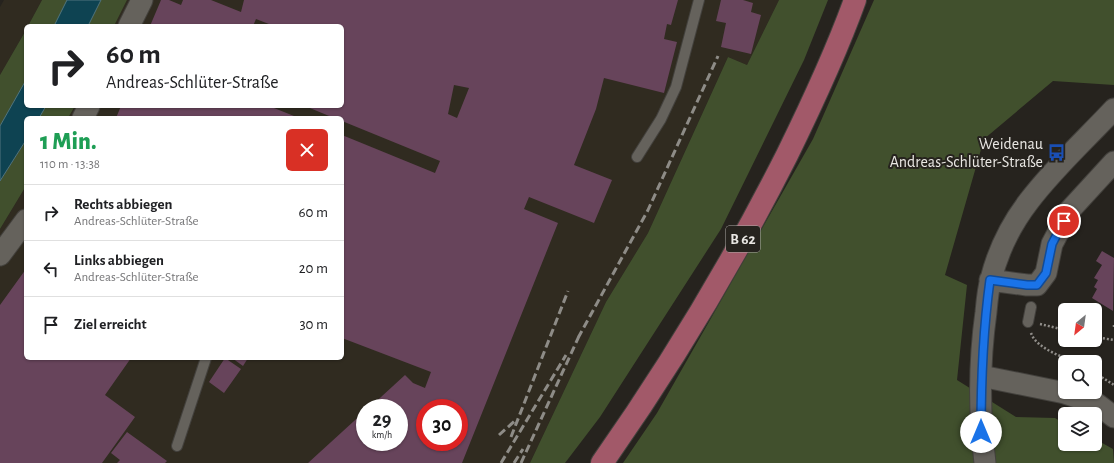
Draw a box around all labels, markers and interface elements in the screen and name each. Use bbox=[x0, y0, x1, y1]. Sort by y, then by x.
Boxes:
icon: right bbox=[40, 40, 92, 92]
text: 60 m bbox=[106, 41, 161, 69]
text: Andreas-Schlüter-Straße bbox=[106, 74, 278, 92]
button: close bbox=[286, 129, 328, 171]
text: 1 Min. bbox=[40, 130, 96, 154]
place label: Weidenau Andreas-Schlüter-Straße bbox=[890, 136, 1043, 170]
bus stop icon: Weidenau Andreas-Schlüter-Straße bbox=[1046, 143, 1066, 163]
text: 110 m · 13:38 bbox=[40, 158, 100, 171]
text: Rechts abbiegen bbox=[74, 197, 172, 212]
icon: right bbox=[40, 202, 62, 224]
pin bbox=[1047, 204, 1081, 238]
text: 60 m bbox=[299, 205, 328, 220]
icon: arrive bbox=[1053, 210, 1075, 232]
text: Andreas-Schlüter-Straße bbox=[74, 215, 199, 228]
road number: B 62 bbox=[726, 226, 760, 252]
text: Links abbiegen bbox=[74, 253, 164, 268]
icon: left bbox=[40, 258, 62, 280]
text: 20 m bbox=[299, 261, 328, 276]
text: Andreas-Schlüter-Straße bbox=[74, 271, 199, 284]
north arrow bbox=[1058, 303, 1102, 347]
map controls bbox=[1058, 303, 1102, 451]
icon: arrive bbox=[40, 314, 62, 336]
text: Ziel erreicht bbox=[74, 317, 147, 332]
text: 30 m bbox=[299, 317, 328, 332]
button: search bbox=[1058, 355, 1102, 399]
speed limit sign: 30 bbox=[416, 399, 468, 451]
button: layers bbox=[1058, 407, 1102, 451]
text: 29 bbox=[372, 410, 392, 430]
position arrow bbox=[960, 411, 1002, 453]
text: km/h bbox=[372, 430, 392, 440]

